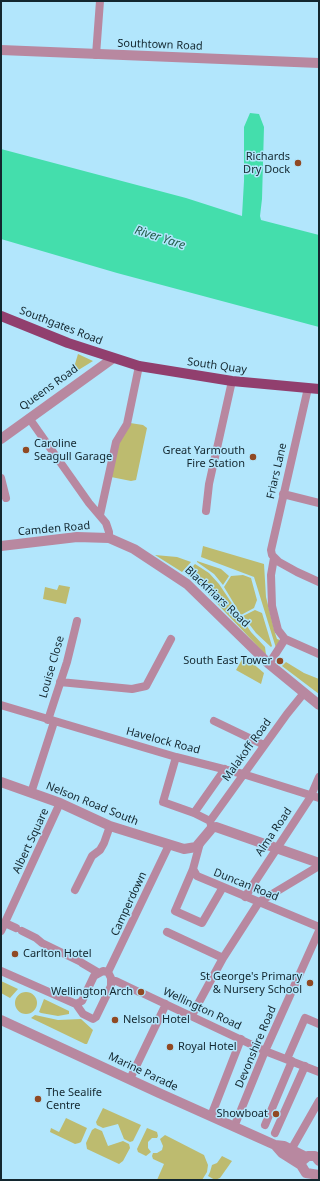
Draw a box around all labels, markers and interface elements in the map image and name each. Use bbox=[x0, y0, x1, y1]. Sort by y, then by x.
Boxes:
street label: Southtown Road bbox=[117, 37, 203, 53]
place label: Richards Dry Dock bbox=[243, 150, 290, 176]
marker: Richards Dry Dock bbox=[293, 158, 303, 168]
water label: River Yare bbox=[133, 223, 187, 253]
street label: Southgates Road bbox=[18, 304, 104, 348]
street label: South Quay bbox=[186, 355, 248, 377]
street label: Queens Road bbox=[17, 362, 81, 414]
place label: Caroline Seagull Garage bbox=[34, 437, 112, 463]
street label: Friars Lane bbox=[264, 442, 290, 500]
place label: Great Yarmouth Fire Station bbox=[163, 444, 245, 470]
marker: Caroline Seagull Garage bbox=[21, 445, 31, 455]
marker: Great Yarmouth Fire Station bbox=[248, 452, 258, 462]
street label: Camden Road bbox=[17, 519, 91, 539]
street label: Blackfriars Road bbox=[182, 564, 252, 630]
street label: Louise Close bbox=[37, 634, 67, 700]
place label: South East Tower bbox=[183, 654, 272, 668]
marker: South East Tower bbox=[275, 656, 285, 666]
street label: Malakoff Road bbox=[220, 716, 274, 784]
street label: Havelock Road bbox=[125, 725, 201, 757]
street label: Nelson Road South bbox=[44, 779, 140, 829]
street label: Alma Road bbox=[253, 805, 295, 859]
street label: Albert Square bbox=[10, 806, 52, 876]
street label: Duncan Road bbox=[211, 866, 281, 904]
street label: Camperdown bbox=[108, 870, 150, 938]
place label: Carlton Hotel bbox=[23, 947, 92, 961]
marker: Carlton Hotel bbox=[10, 949, 20, 959]
place label: St George's Primary & Nursery School bbox=[200, 970, 302, 996]
marker: St George's Primary & Nursery School bbox=[305, 978, 315, 988]
place label: Wellington Arch bbox=[51, 985, 133, 999]
street label: Wellington Road bbox=[161, 985, 243, 1033]
marker: Wellington Arch bbox=[136, 987, 146, 997]
street label: Devonshire Road bbox=[233, 1004, 279, 1090]
place label: Nelson Hotel bbox=[123, 1013, 190, 1027]
marker: Nelson Hotel bbox=[110, 1015, 120, 1025]
place label: Royal Hotel bbox=[178, 1040, 237, 1054]
marker: Royal Hotel bbox=[165, 1042, 175, 1052]
street label: Marine Parade bbox=[106, 1050, 180, 1094]
place label: The Sealife Centre bbox=[46, 1086, 102, 1112]
marker: The Sealife Centre bbox=[33, 1094, 43, 1104]
place label: Showboat bbox=[217, 1107, 268, 1121]
marker: Showboat bbox=[271, 1109, 281, 1119]

